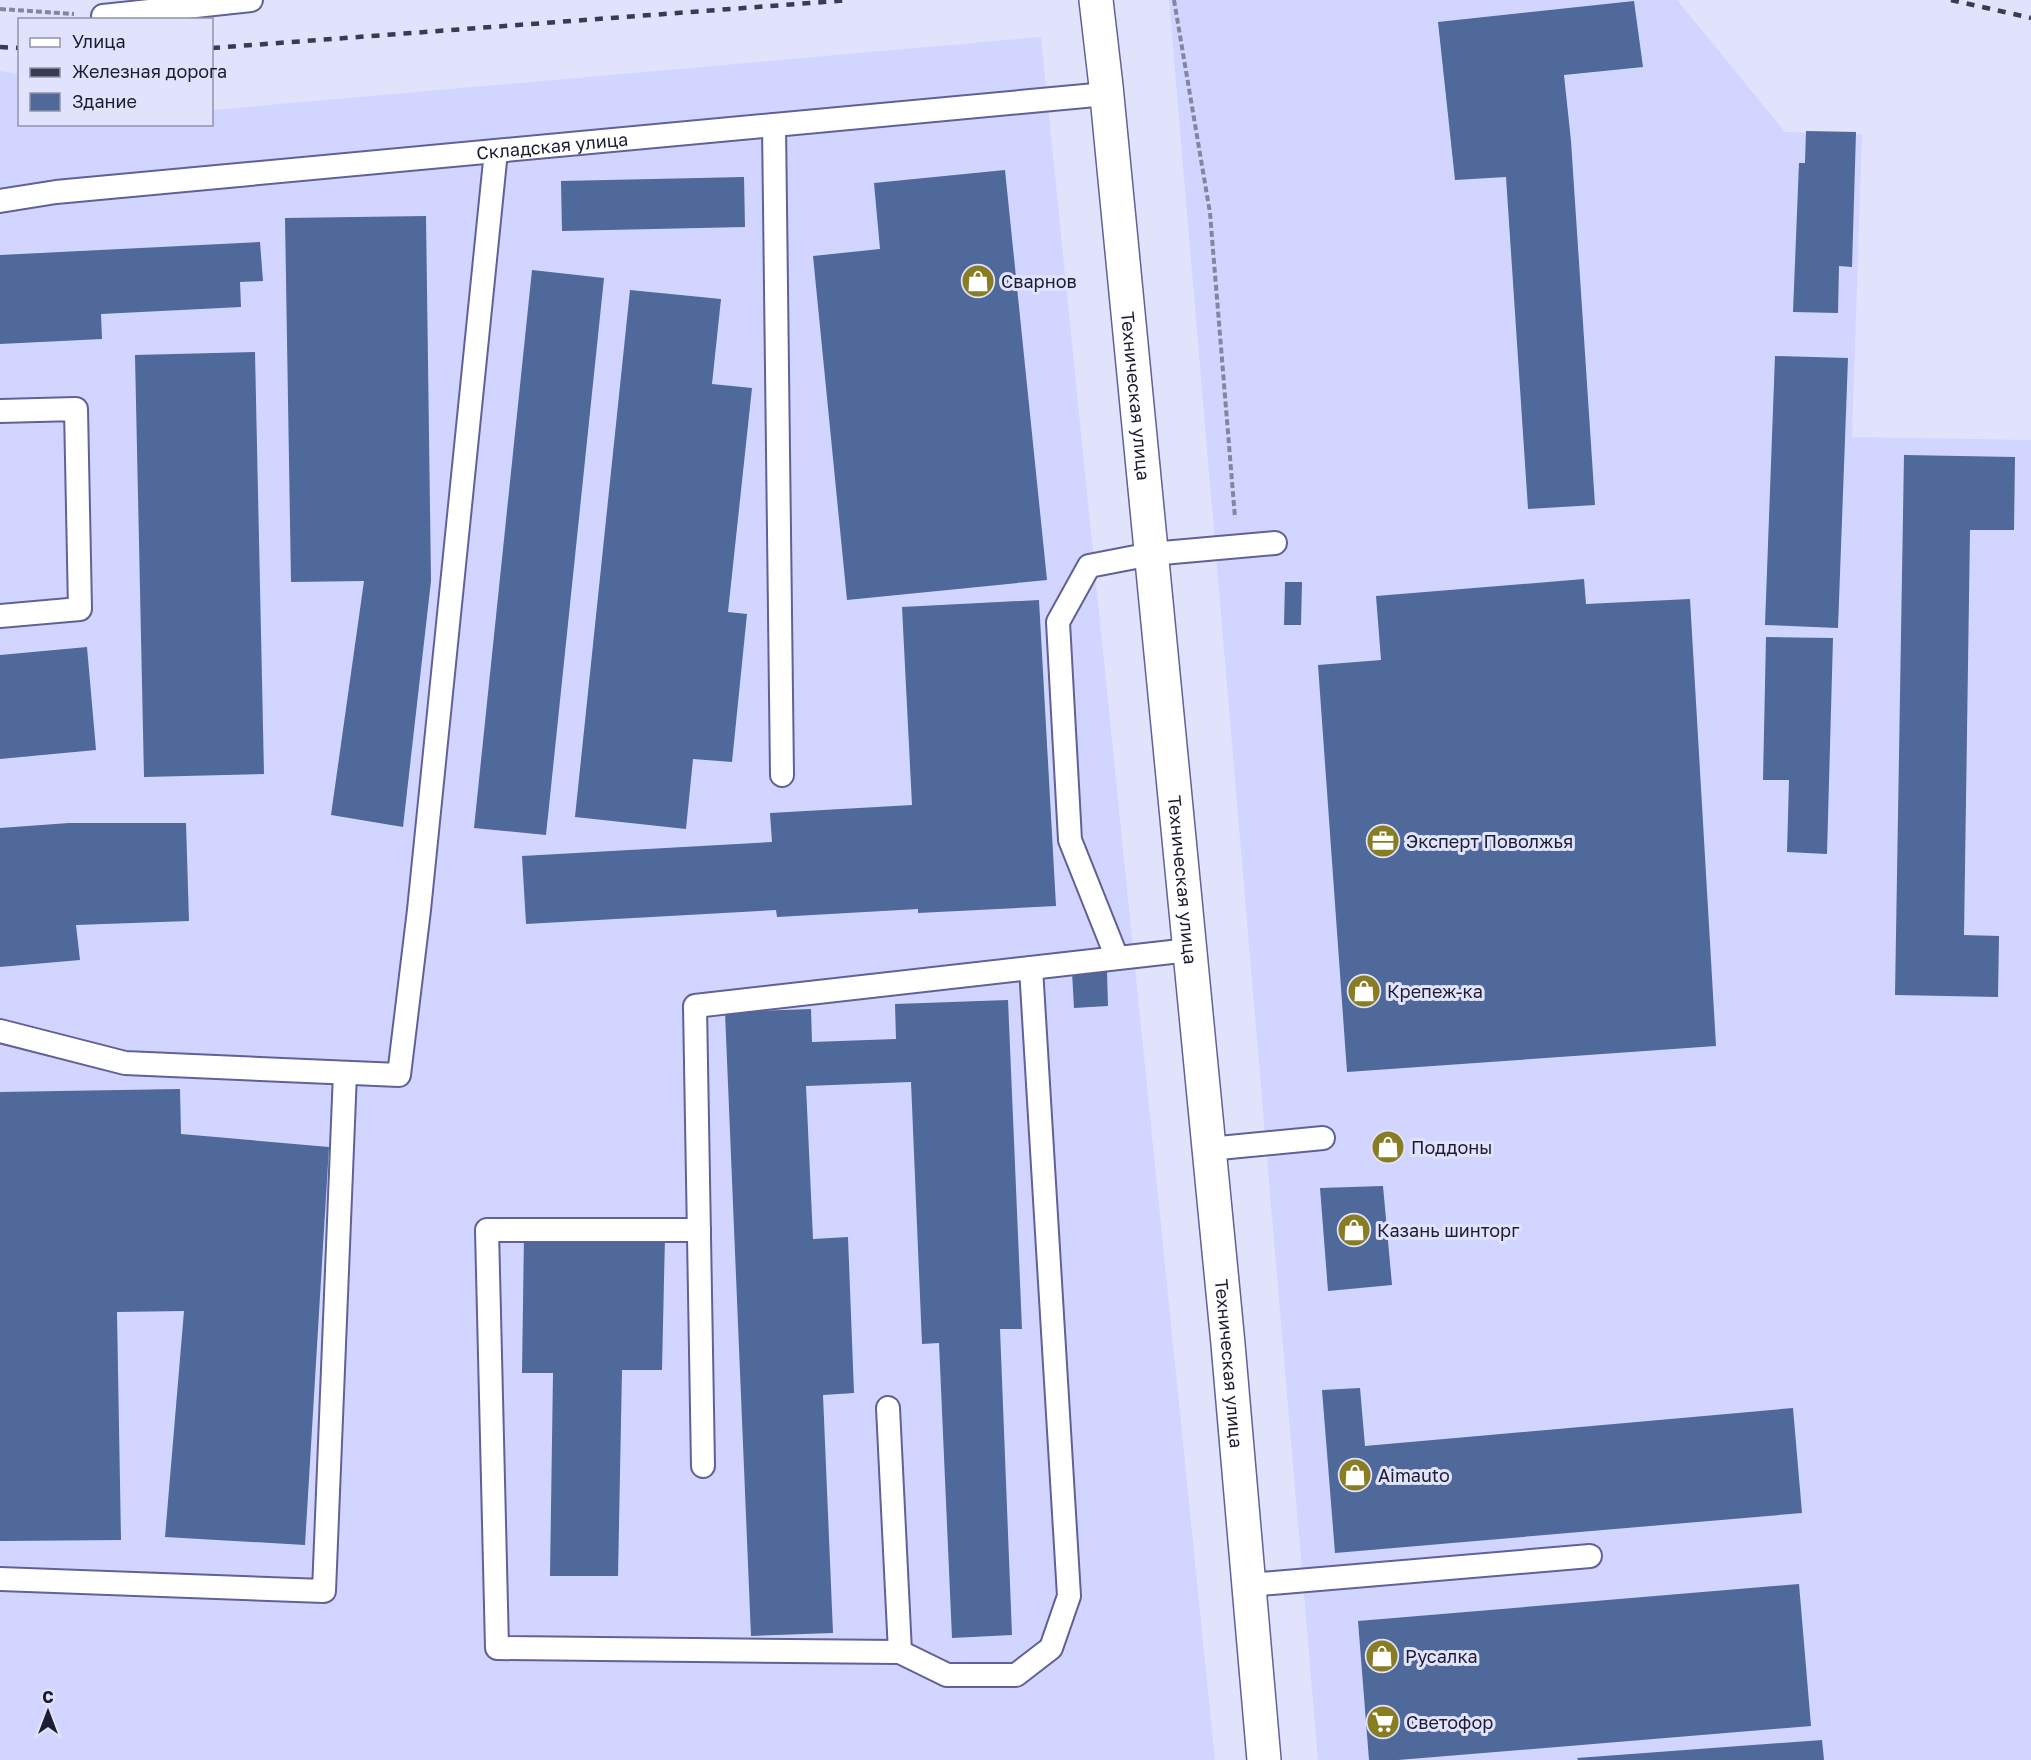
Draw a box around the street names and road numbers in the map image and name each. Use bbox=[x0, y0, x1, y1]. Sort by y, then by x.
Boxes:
street label: Складская улица bbox=[475, 128, 629, 164]
street label: Техническая улица bbox=[1117, 310, 1155, 481]
street label: Техническая улица bbox=[1164, 794, 1202, 965]
street label: Техническая улица bbox=[1211, 1278, 1248, 1449]

